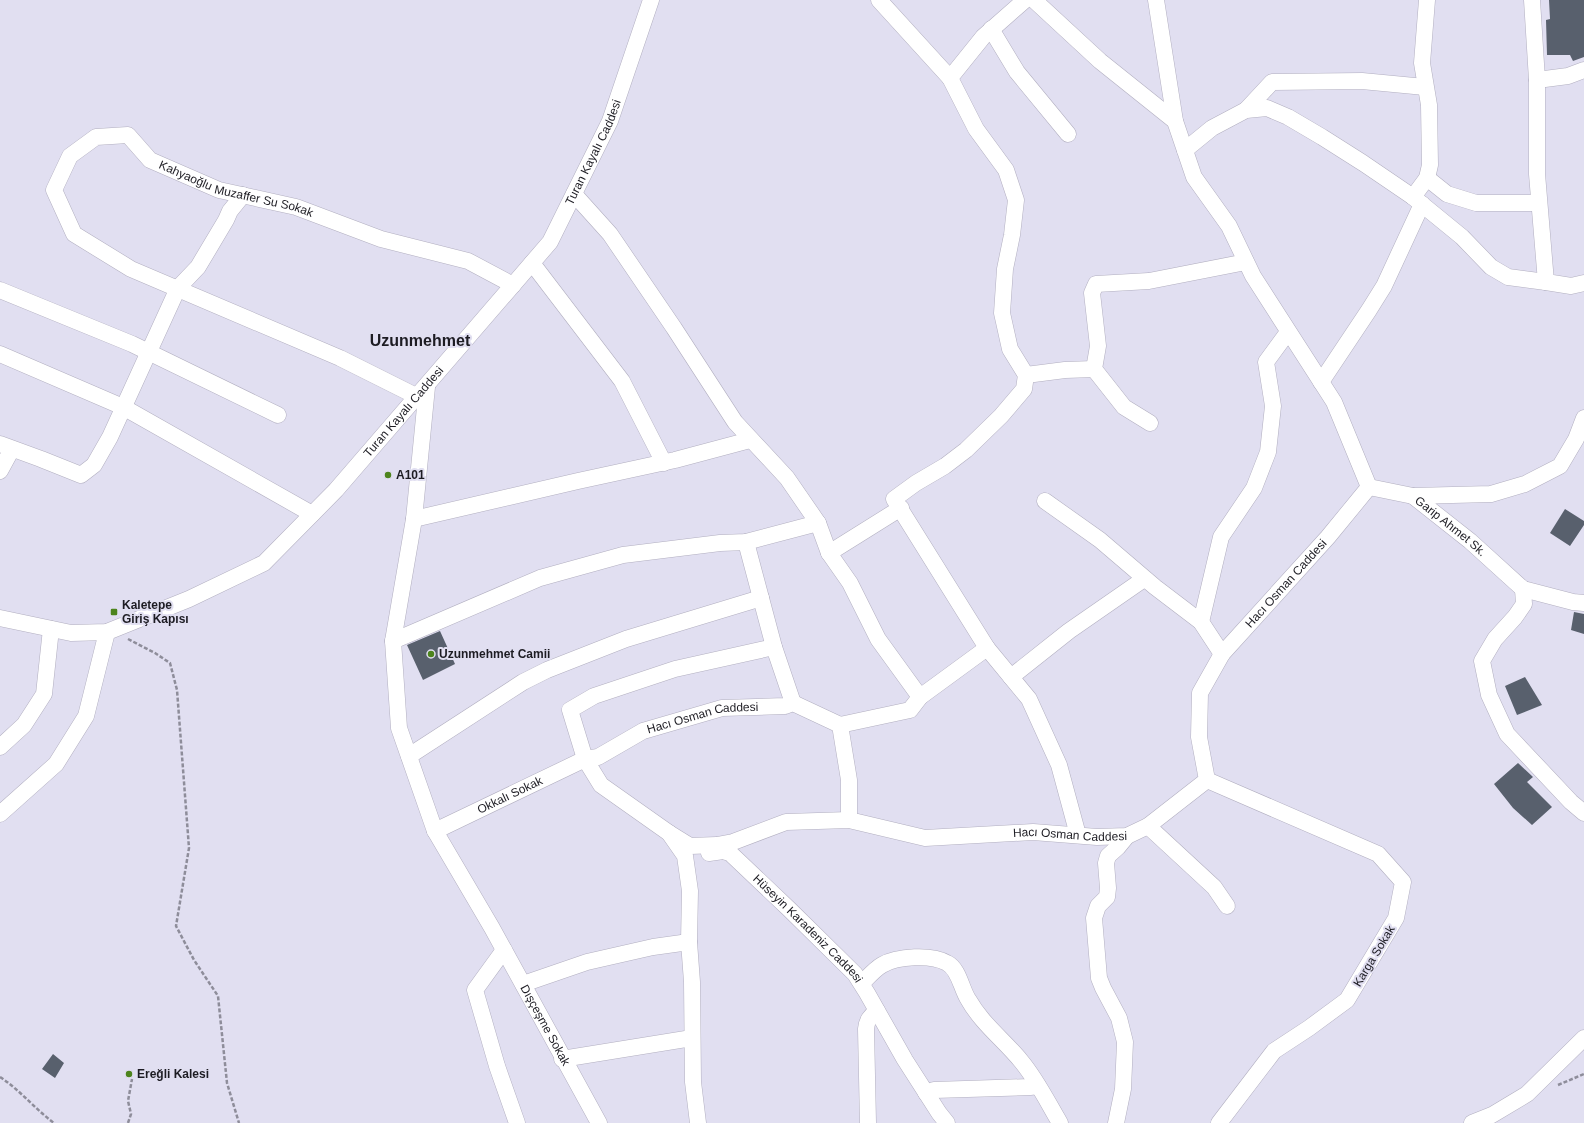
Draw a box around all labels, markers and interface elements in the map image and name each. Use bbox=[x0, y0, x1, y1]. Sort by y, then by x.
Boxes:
street label: Turan Kayalı Caddesi bbox=[562, 98, 624, 207]
street label: Kahyaoğlu Muzaffer Su Sokak bbox=[157, 158, 316, 220]
district label: Uzunmehmet bbox=[370, 332, 471, 349]
street label: Turan Kayalı Caddesi bbox=[361, 364, 446, 460]
place label: A101 bbox=[396, 468, 425, 482]
marker: A101 bbox=[383, 470, 393, 480]
street label: Garip Ahmet Sk. bbox=[1412, 493, 1489, 559]
street label: Hacı Osman Caddesi bbox=[1242, 536, 1329, 630]
place label: Kaletepe Giriş Kapısı bbox=[122, 598, 189, 626]
marker: Kaletepe Giriş Kapısı bbox=[109, 607, 119, 617]
place label: Uzunmehmet Camii bbox=[439, 647, 550, 661]
marker: Uzunmehmet Camii bbox=[426, 649, 436, 659]
street label: Hacı Osman Caddesi bbox=[645, 700, 759, 736]
street label: Okkalı Sokak bbox=[475, 773, 546, 817]
street label: Hacı Osman Caddesi bbox=[1013, 825, 1127, 844]
street label: Hüseyin Karadeniz Caddesi bbox=[750, 872, 866, 985]
street label: Karga Sokak bbox=[1350, 922, 1398, 989]
street label: Dışçeşme Sokak bbox=[517, 982, 574, 1069]
place label: Ereğli Kalesi bbox=[137, 1067, 209, 1081]
marker: Ereğli Kalesi bbox=[124, 1069, 134, 1079]

